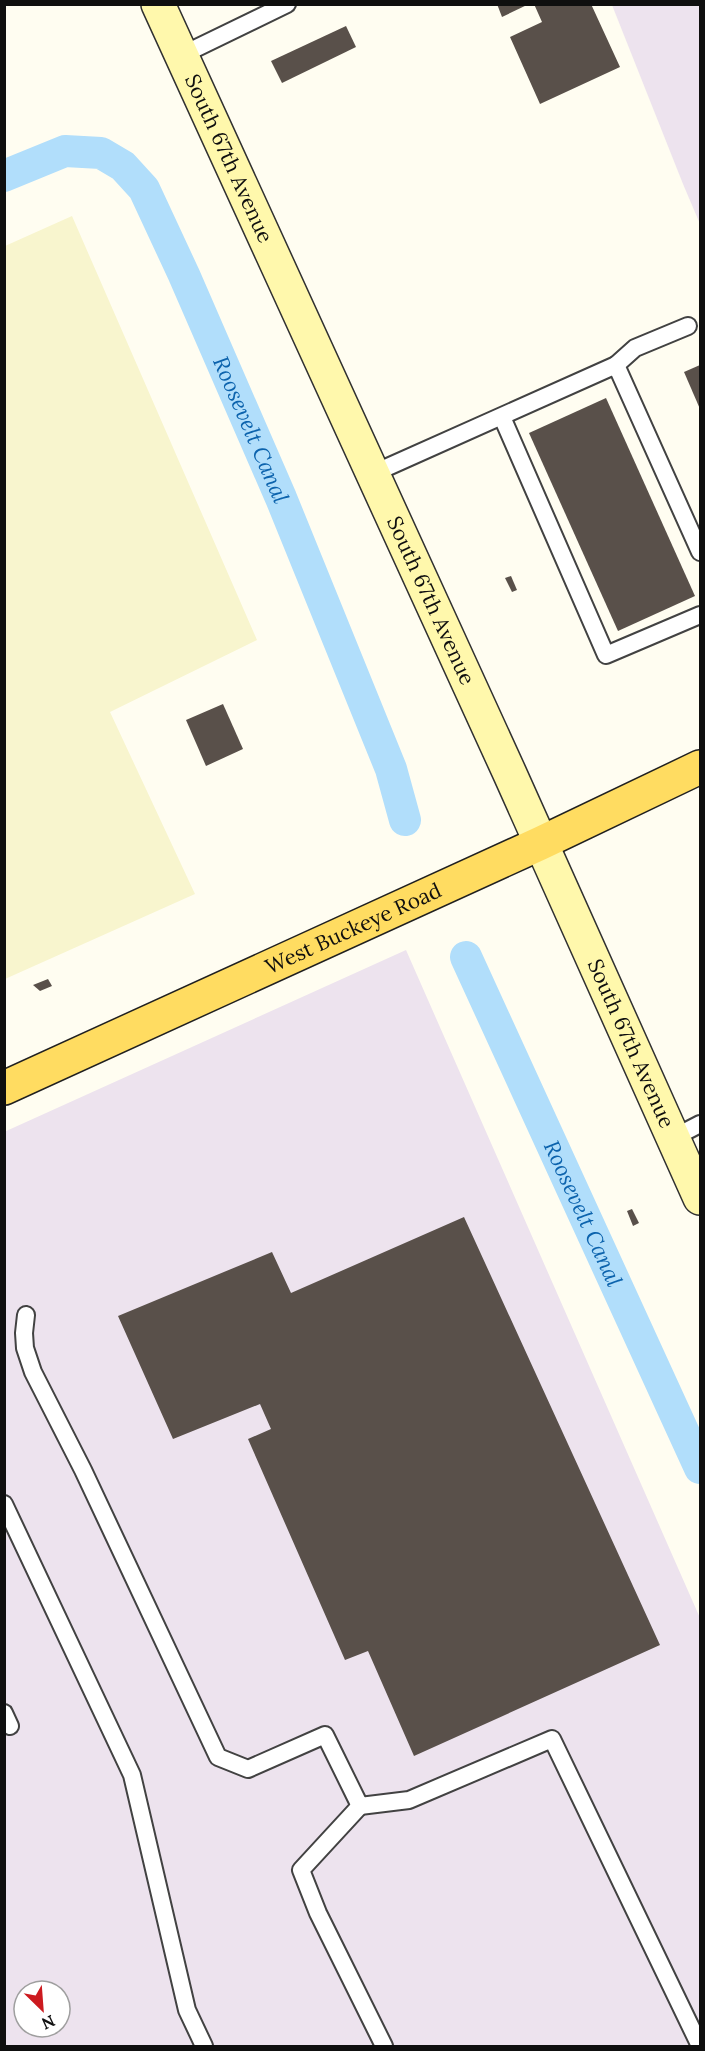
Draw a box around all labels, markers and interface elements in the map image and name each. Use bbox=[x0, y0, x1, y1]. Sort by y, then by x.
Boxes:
street label: South 67th Avenue bbox=[179, 70, 279, 247]
water label: Roosevelt Canal bbox=[207, 352, 296, 507]
street label: South 67th Avenue bbox=[381, 512, 481, 689]
street label: West Buckeye Road bbox=[261, 876, 445, 980]
street label: South 67th Avenue bbox=[582, 955, 681, 1132]
water label: Roosevelt Canal bbox=[538, 1136, 629, 1291]
north arrow bbox=[12, 1979, 72, 2039]
text: N bbox=[39, 2011, 58, 2034]

